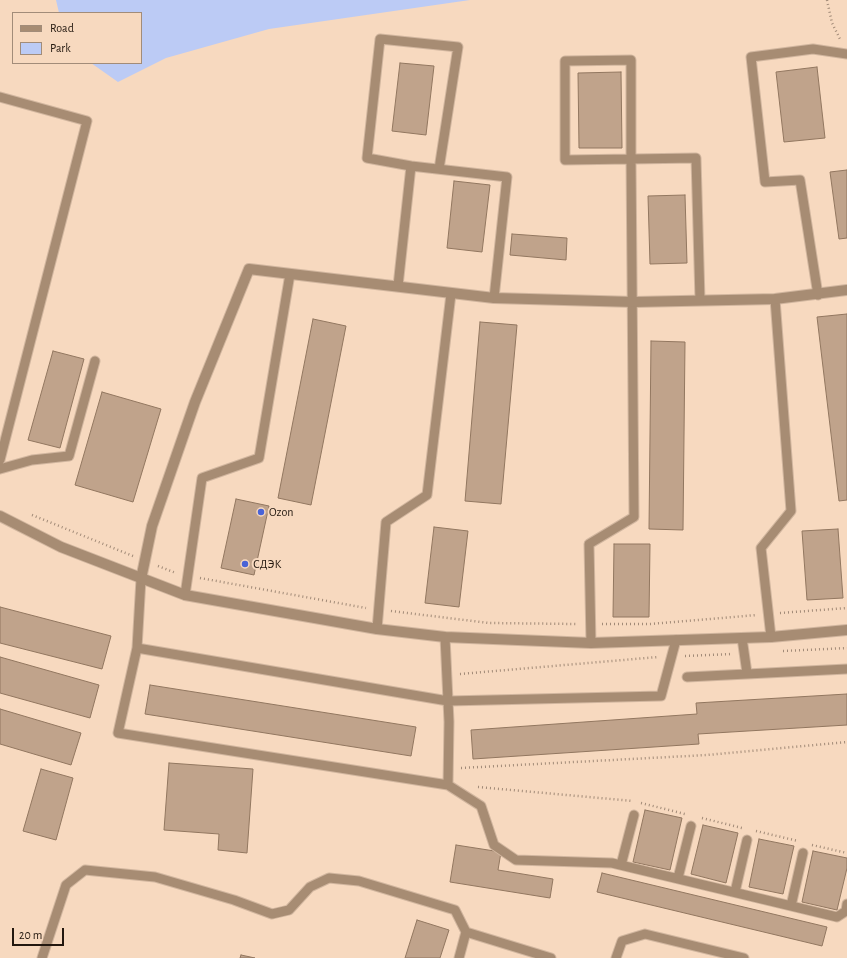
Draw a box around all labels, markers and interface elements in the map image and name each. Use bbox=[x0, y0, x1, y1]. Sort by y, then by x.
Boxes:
legend bbox=[12, 12, 142, 64]
text: Road bbox=[50, 22, 74, 34]
text: Park bbox=[50, 42, 71, 54]
place label: Ozon bbox=[269, 505, 293, 519]
marker: Ozon bbox=[256, 507, 266, 517]
place label: СДЭК bbox=[253, 557, 281, 571]
marker: СДЭК bbox=[240, 559, 250, 569]
scale bar bbox=[14, 920, 66, 946]
text: 20 m bbox=[19, 929, 42, 941]

